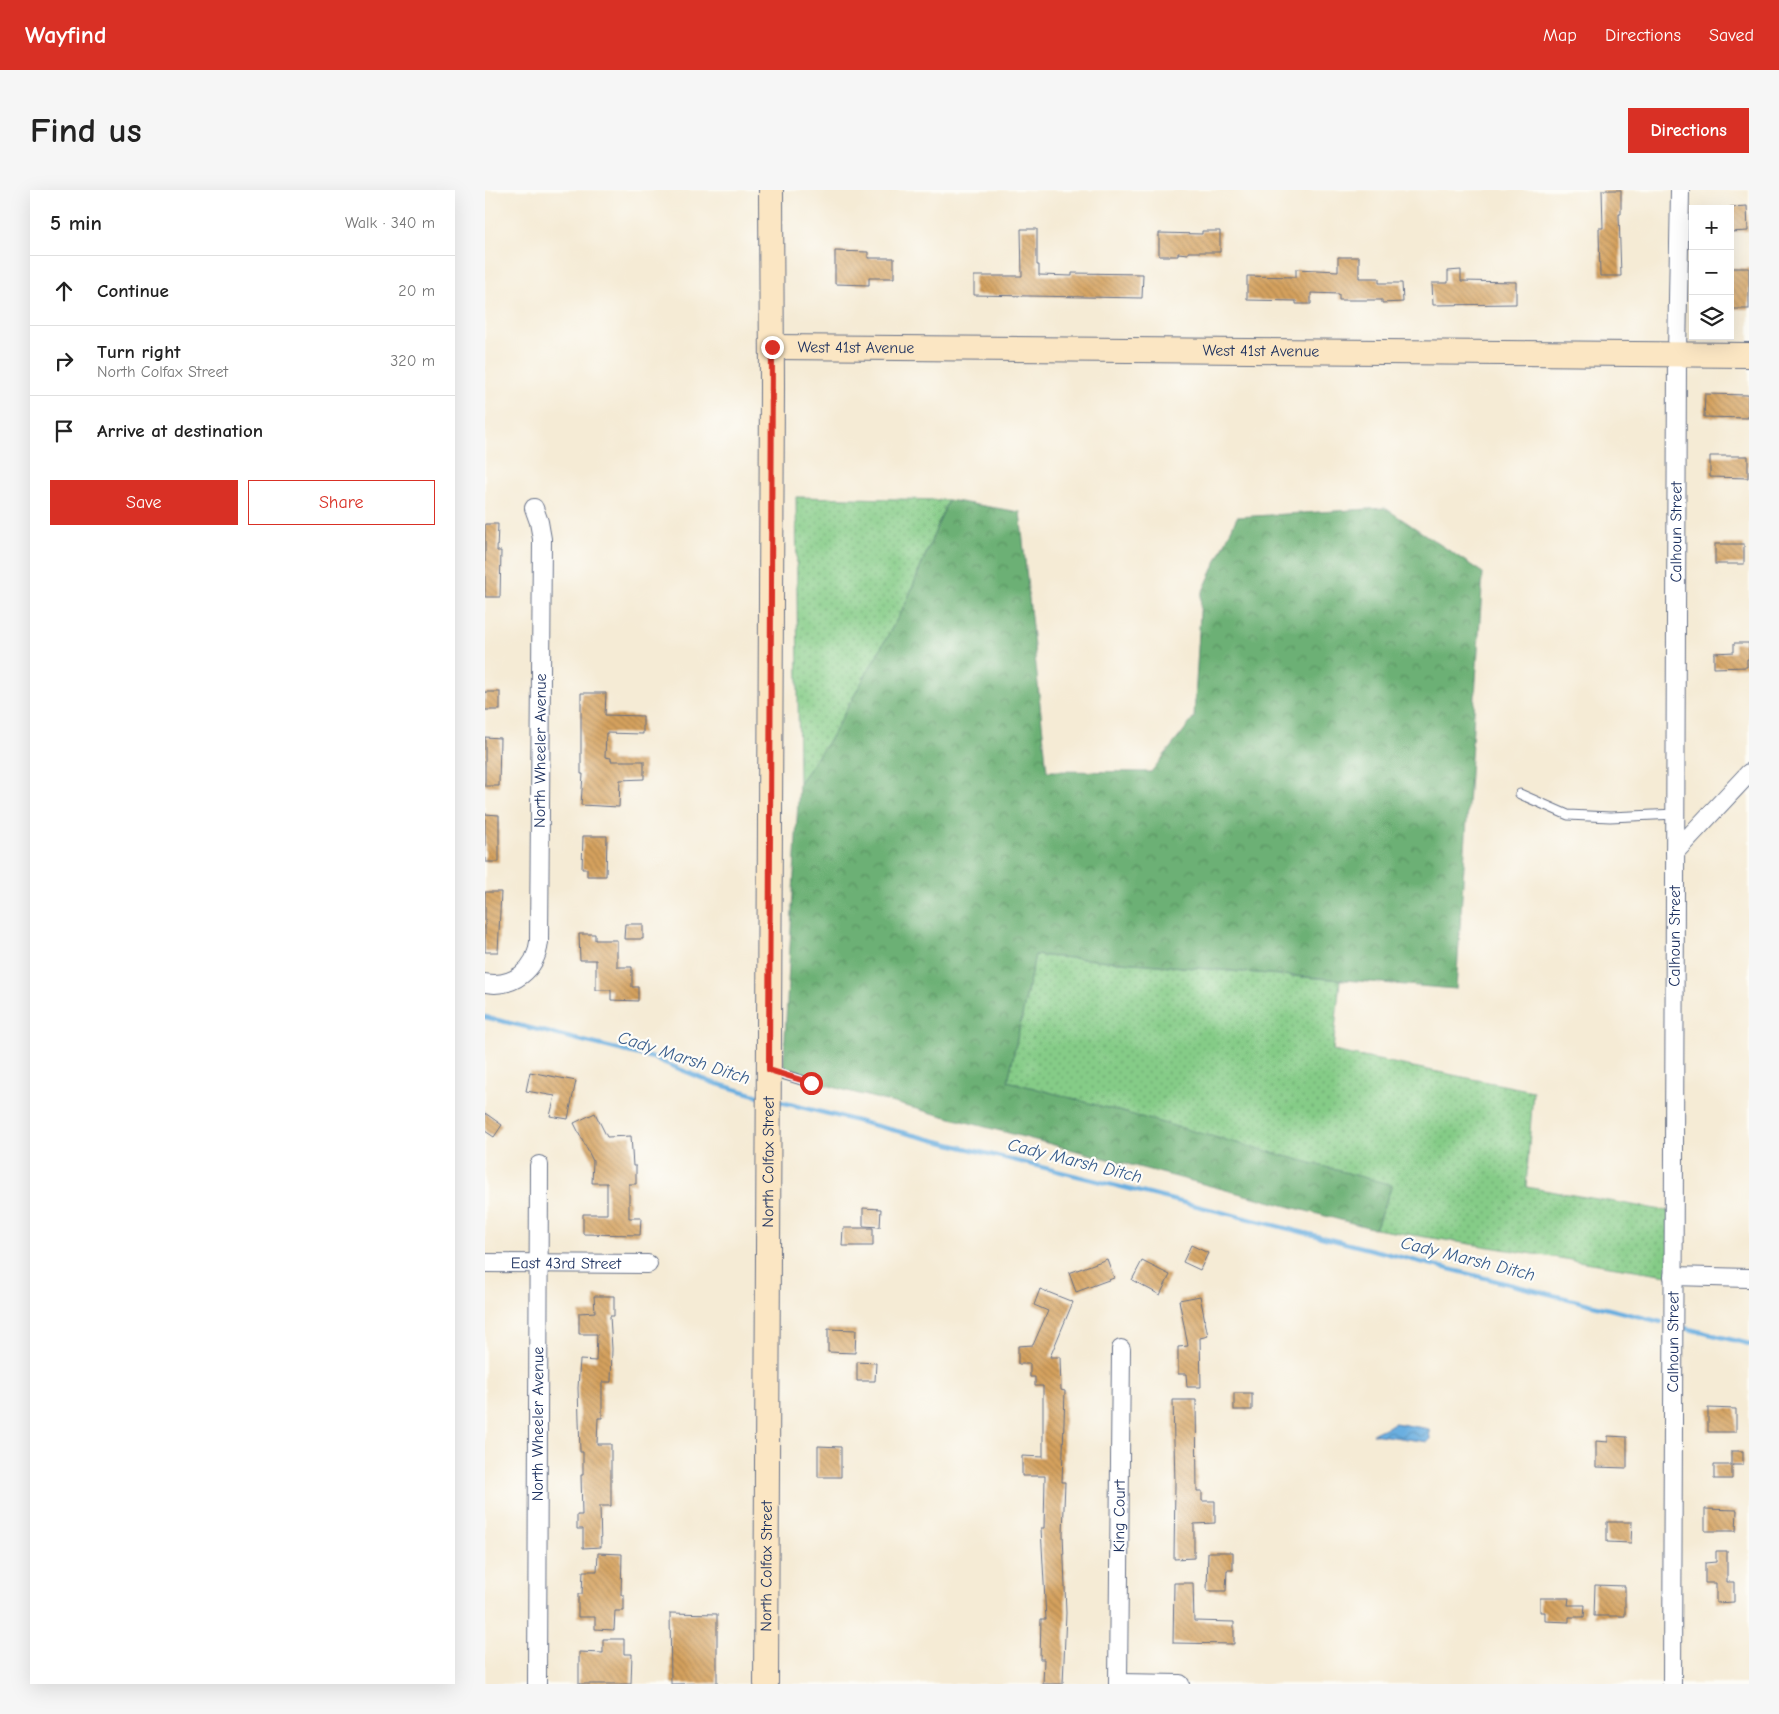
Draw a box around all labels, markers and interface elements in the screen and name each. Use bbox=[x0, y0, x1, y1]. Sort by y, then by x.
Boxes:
text: Wayfind bbox=[25, 21, 106, 49]
text: Map bbox=[1543, 25, 1577, 46]
text: Directions bbox=[1605, 25, 1681, 46]
text: Saved bbox=[1709, 25, 1754, 46]
button: Directions bbox=[1628, 108, 1749, 153]
text: Find us bbox=[30, 110, 142, 151]
map controls bbox=[1689, 205, 1734, 340]
button: + bbox=[1689, 205, 1734, 250]
text: 5 min bbox=[50, 211, 102, 235]
text: Walk · 340 m bbox=[345, 214, 435, 232]
button: − bbox=[1689, 250, 1734, 295]
icon: ahead bbox=[50, 277, 78, 305]
text: Continue bbox=[97, 280, 169, 302]
text: 20 m bbox=[398, 282, 435, 300]
button: layers bbox=[1689, 295, 1734, 340]
route end bbox=[761, 336, 784, 359]
street label: West 41st Avenue bbox=[797, 338, 915, 357]
text: Turn right bbox=[97, 341, 181, 363]
street label: West 41st Avenue bbox=[1202, 342, 1320, 360]
icon: right bbox=[50, 347, 78, 375]
text: 320 m bbox=[390, 352, 435, 370]
text: North Colfax Street bbox=[97, 363, 228, 381]
icon: arrive bbox=[50, 417, 78, 445]
text: Arrive at destination bbox=[97, 420, 263, 442]
button: Save bbox=[50, 480, 238, 525]
button: Share bbox=[248, 480, 435, 525]
street label: Calhoun Street bbox=[1667, 481, 1686, 583]
street label: North Wheeler Avenue bbox=[531, 673, 550, 828]
street label: Calhoun Street bbox=[1666, 885, 1684, 987]
water label: Cady Marsh Ditch bbox=[615, 1027, 753, 1089]
route start bbox=[800, 1072, 823, 1095]
street label: North Colfax Street bbox=[759, 1096, 778, 1228]
water label: Cady Marsh Ditch bbox=[1006, 1134, 1144, 1188]
water label: Cady Marsh Ditch bbox=[1399, 1232, 1537, 1286]
street label: East 43rd Street bbox=[511, 1254, 622, 1273]
street label: Calhoun Street bbox=[1664, 1291, 1682, 1393]
street label: North Wheeler Avenue bbox=[529, 1347, 547, 1501]
street label: King Court bbox=[1110, 1479, 1129, 1552]
street label: North Colfax Street bbox=[757, 1500, 776, 1632]

